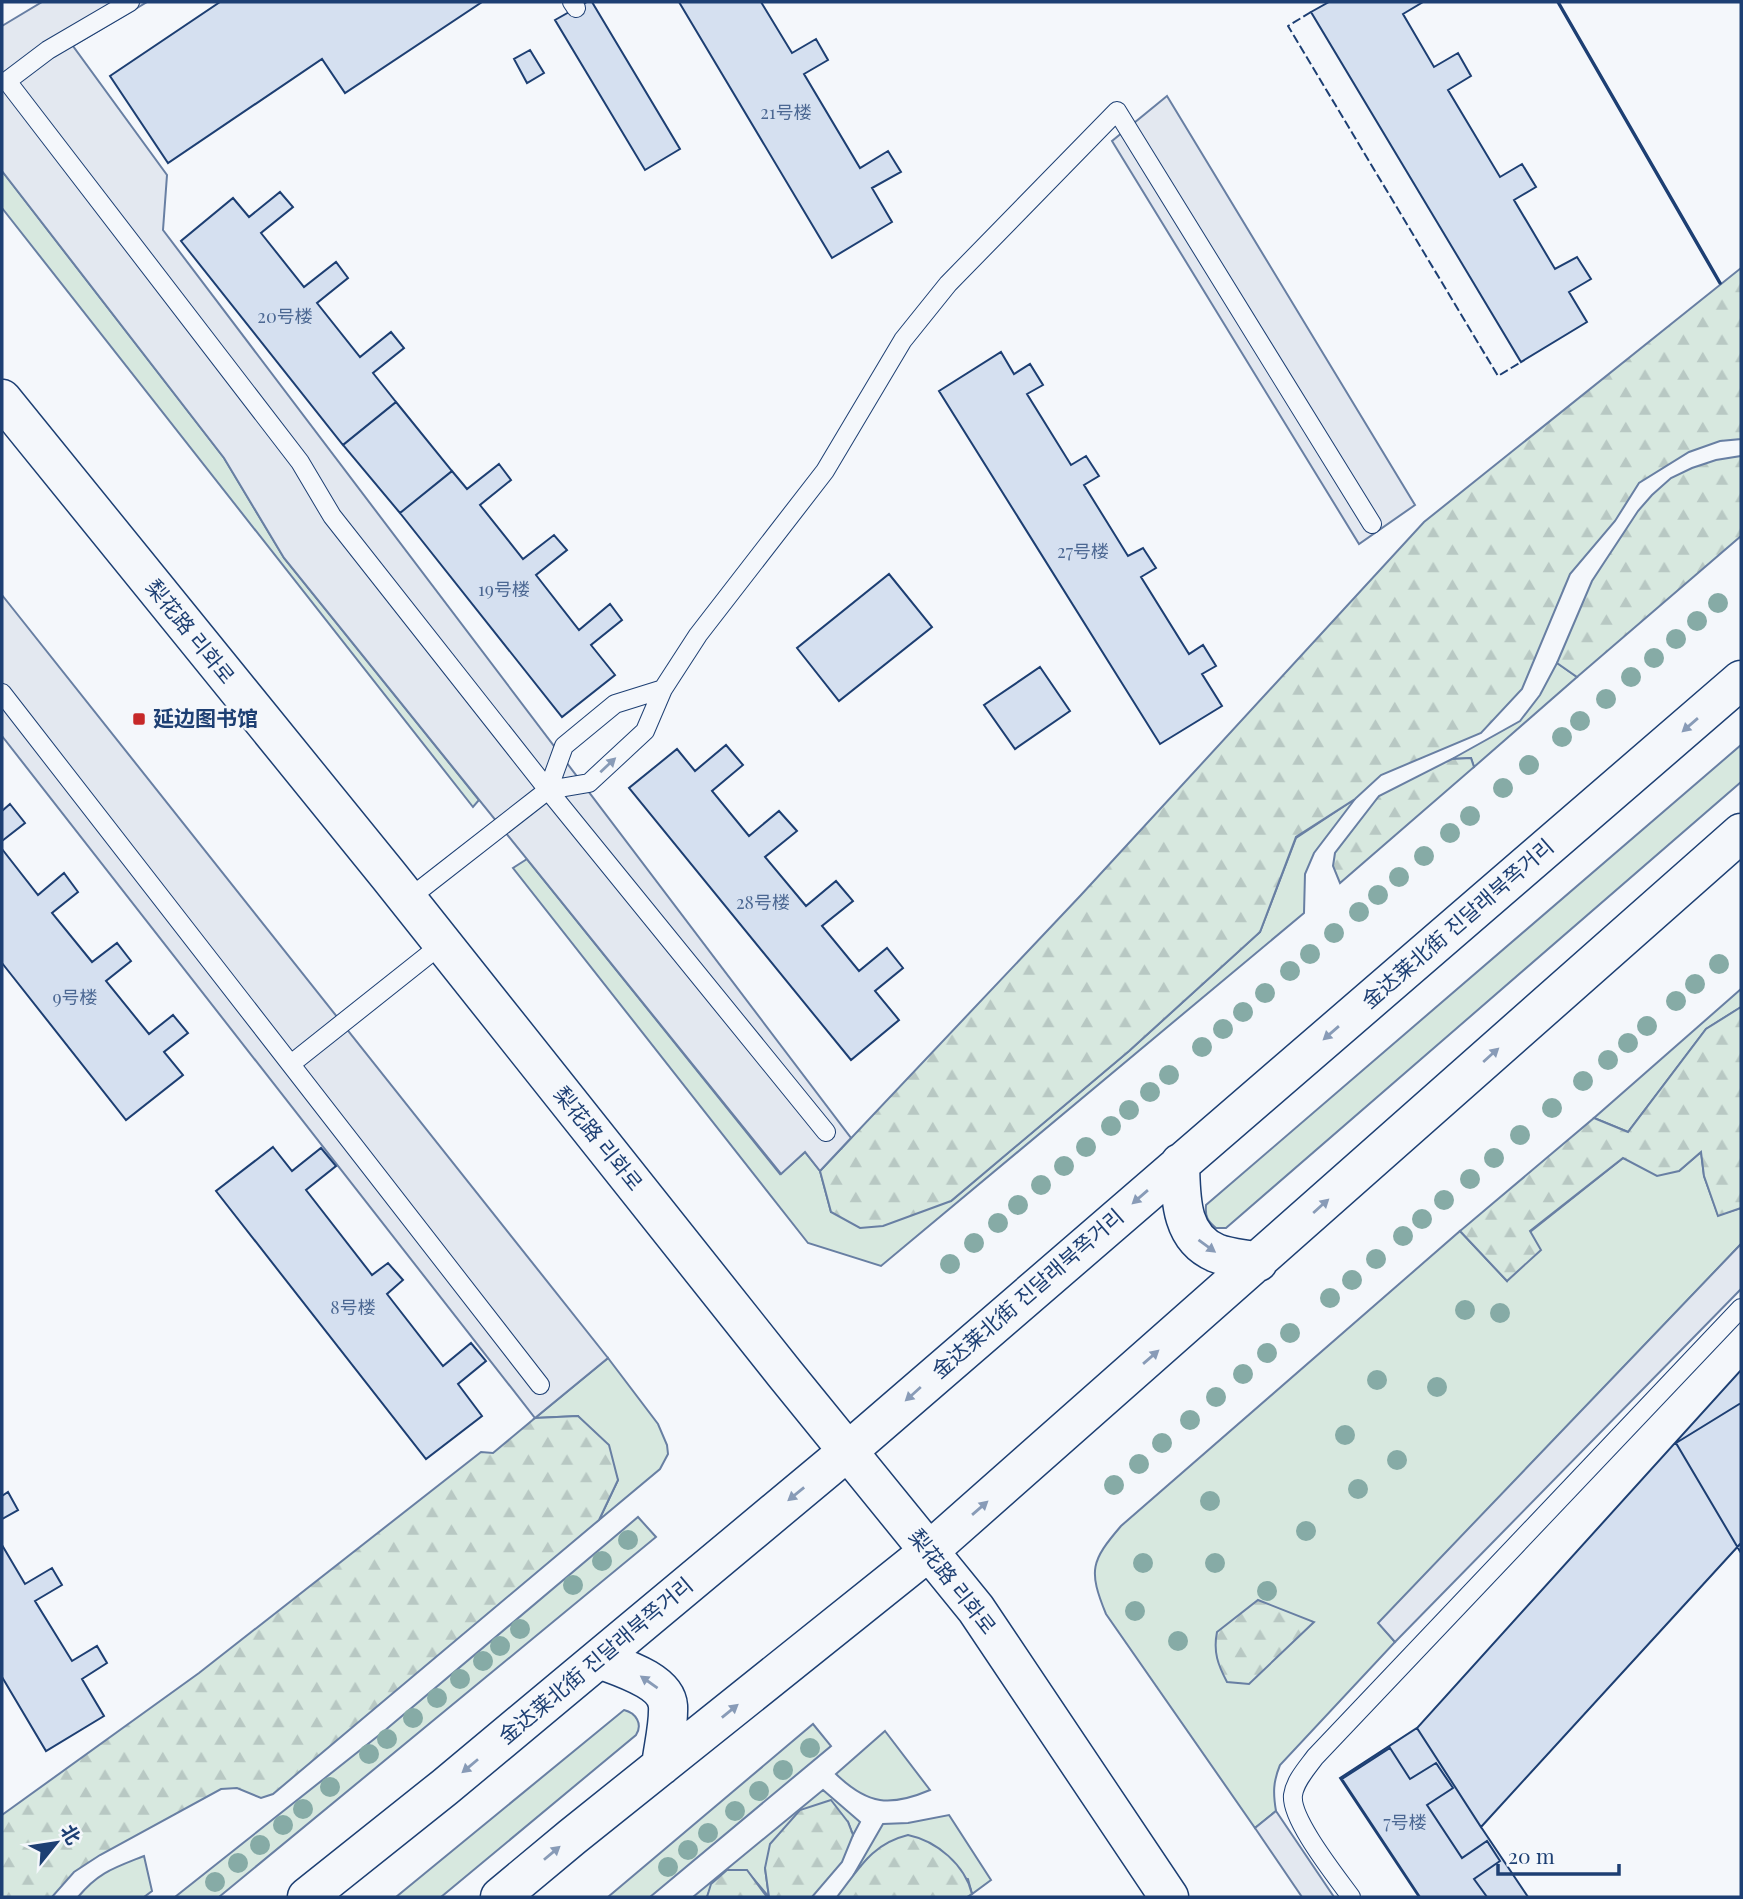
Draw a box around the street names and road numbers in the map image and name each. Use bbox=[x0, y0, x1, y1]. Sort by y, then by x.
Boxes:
street label: 梨花路 리화로 bbox=[141, 573, 242, 689]
street label: 金达莱北街 진달래북쪽거리 bbox=[1355, 831, 1559, 1014]
street label: 梨花路 리화로 bbox=[549, 1080, 650, 1196]
street label: 金达莱北街 진달래북쪽거리 bbox=[925, 1201, 1129, 1384]
street label: 梨花路 리화로 bbox=[904, 1522, 1003, 1639]
street label: 金达莱北街 진달래북쪽거리 bbox=[492, 1570, 698, 1749]

